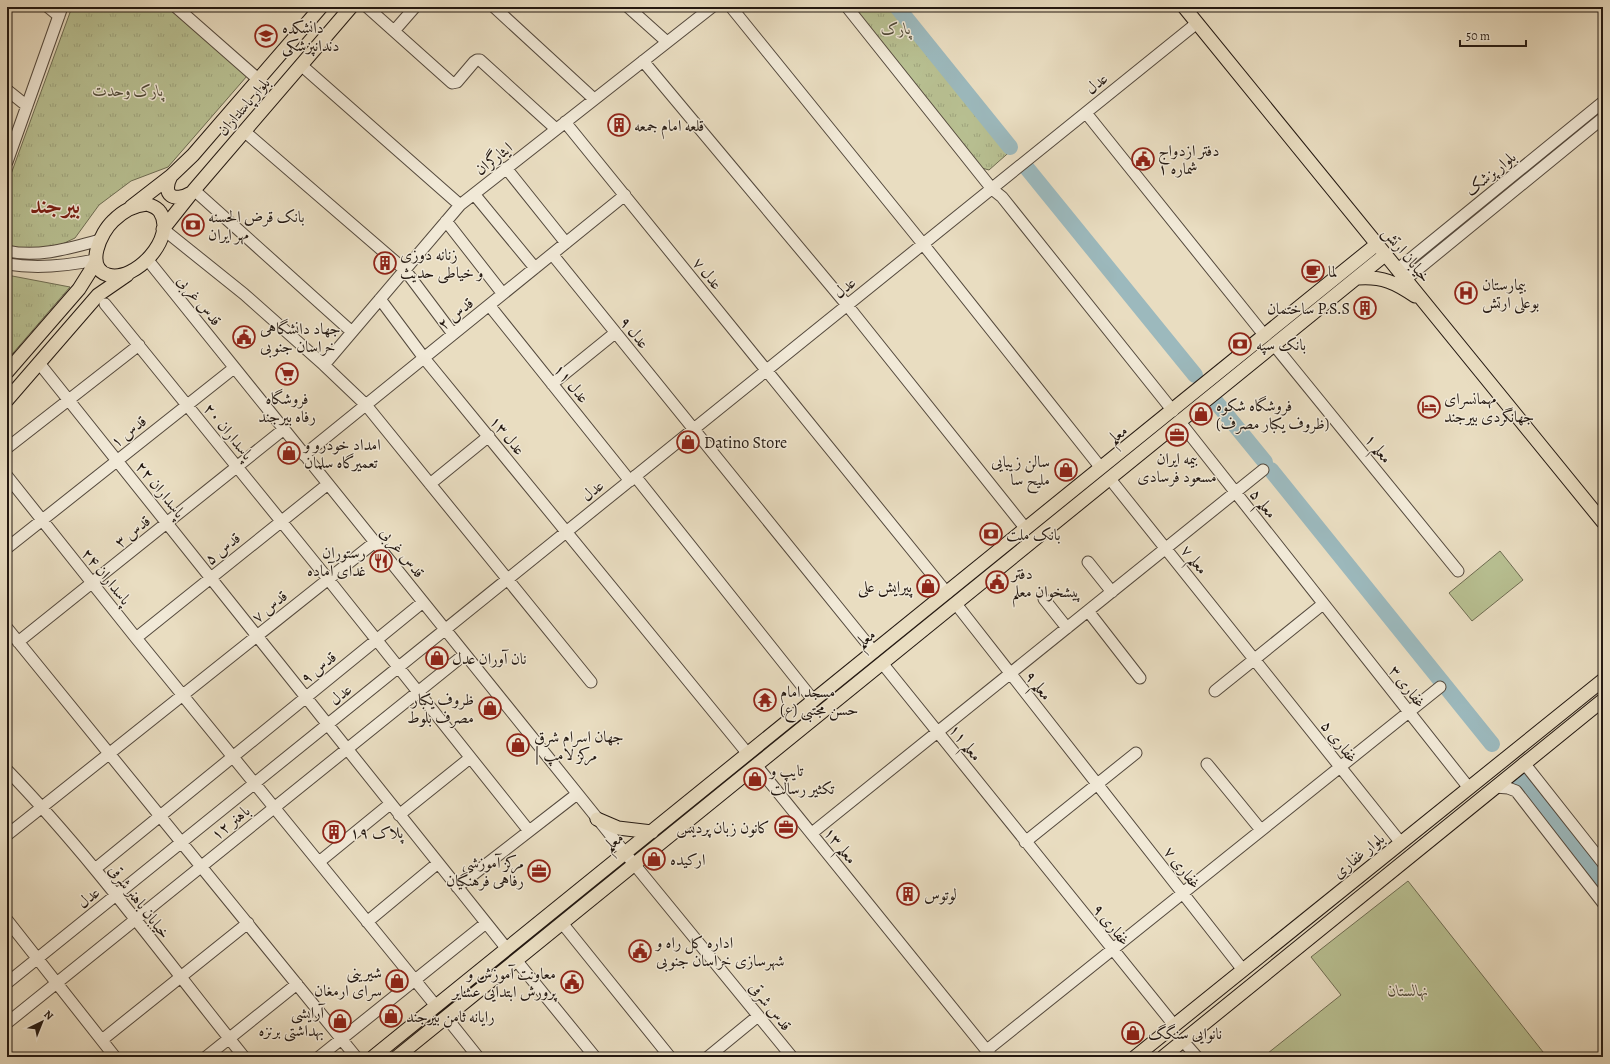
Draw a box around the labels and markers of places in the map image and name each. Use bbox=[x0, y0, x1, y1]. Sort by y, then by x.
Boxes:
place label: دانشکده دندانپزشکی bbox=[282, 17, 339, 57]
school or university icon: دانشکده دندانپزشکی bbox=[253, 23, 279, 49]
building icon: قلعه امام جمعه bbox=[606, 112, 632, 138]
place label: قلعه امام جمعه bbox=[634, 115, 704, 140]
place label: دفتر ازدواج شماره ۱ bbox=[1158, 140, 1219, 180]
public building icon: دفتر ازدواج شماره ۱ bbox=[1130, 146, 1156, 172]
place label: بانک قرض الحسنه مهر ایران bbox=[208, 206, 304, 246]
bank icon: بانک قرض الحسنه مهر ایران bbox=[180, 212, 206, 238]
place label: زنانه دوزی و خیاطی حدیث bbox=[400, 244, 484, 284]
building icon: زنانه دوزی و خیاطی حدیث bbox=[372, 250, 398, 276]
cafe icon: لما bbox=[1300, 258, 1326, 284]
place label: لما bbox=[1328, 261, 1337, 283]
place label: بیمارستان بوعلی ارتش bbox=[1482, 274, 1539, 314]
hospital icon: بیمارستان بوعلی ارتش bbox=[1453, 280, 1479, 306]
building icon: ساختمان P.S.S bbox=[1352, 295, 1378, 321]
place label: ساختمان P.S.S bbox=[1267, 298, 1350, 320]
place label: جهاد دانشگاهی خراسان جنوبی bbox=[260, 318, 341, 358]
public building icon: جهاد دانشگاهی خراسان جنوبی bbox=[231, 324, 257, 350]
bank icon: بانک سپه bbox=[1227, 331, 1253, 357]
place label: بانک سپه bbox=[1256, 334, 1306, 356]
supermarket icon: فروشگاه رفاه بیرجند bbox=[274, 361, 300, 387]
place label: فروشگاه رفاه بیرجند bbox=[258, 388, 316, 428]
place label: مهمانسرای جهانگردی بیرجند bbox=[1444, 388, 1534, 428]
hotel icon: مهمانسرای جهانگردی بیرجند bbox=[1416, 394, 1442, 420]
place label: فروشگاه شکوه (ظروف یکبار مصرف) bbox=[1216, 395, 1329, 435]
shop icon: فروشگاه شکوه (ظروف یکبار مصرف) bbox=[1188, 401, 1214, 427]
office icon: بیمه ایران مسعود فرسادی bbox=[1164, 422, 1190, 448]
shop icon: Datino Store bbox=[675, 429, 701, 455]
place label: Datino Store bbox=[704, 432, 787, 454]
place label: امداد خودرو و تعمیرگاه سلمان bbox=[302, 434, 381, 474]
shop icon: امداد خودرو و تعمیرگاه سلمان bbox=[276, 440, 302, 466]
place label: بیمه ایران مسعود فرسادی bbox=[1137, 448, 1217, 488]
place label: سالن زیبایی ملیح سا bbox=[991, 451, 1050, 494]
shop icon: سالن زیبایی ملیح سا bbox=[1053, 457, 1079, 483]
bank icon: بانک ملت bbox=[978, 521, 1004, 547]
place label: بانک ملت bbox=[1006, 524, 1061, 546]
place label: رستوران غدای آماده bbox=[307, 542, 366, 582]
restaurant icon: رستوران غدای آماده bbox=[368, 548, 394, 574]
place label: دفتر پیشخوان معلم bbox=[1010, 563, 1081, 608]
public building icon: دفتر پیشخوان معلم bbox=[984, 569, 1010, 595]
shop icon: پیرایش علی bbox=[915, 573, 941, 599]
place label: پیرایش علی bbox=[858, 576, 913, 598]
shop icon: نان آوران عدل bbox=[424, 645, 450, 671]
place label: نان آوران عدل bbox=[452, 648, 527, 670]
place label: مسجد امام حسن مجتبی (ع) bbox=[780, 681, 858, 723]
temple icon: مسجد امام حسن مجتبی (ع) bbox=[752, 687, 778, 713]
place label: ظروف یکبار مصرف بلوط bbox=[407, 689, 474, 729]
shop icon: ظروف یکبار مصرف بلوط bbox=[477, 695, 503, 721]
place label: جهان اسرام شرق | مرکز لامپ bbox=[534, 726, 624, 767]
shop icon: جهان اسرام شرق | مرکز لامپ bbox=[505, 732, 531, 758]
place label: تایپ و تکثیر رسالت bbox=[768, 760, 835, 800]
shop icon: تایپ و تکثیر رسالت bbox=[742, 766, 768, 792]
office icon: کانون زبان پردیس bbox=[773, 814, 799, 840]
place label: کانون زبان پردیس bbox=[676, 817, 770, 839]
building icon: پلاک ۱۹ bbox=[321, 819, 347, 845]
place label: پلاک ۱۹ bbox=[350, 822, 404, 844]
shop icon: ارکیده bbox=[641, 846, 667, 872]
place label: ارکیده bbox=[670, 849, 705, 871]
place label: مرکز آموزشی رفاهی فرهنگیان bbox=[446, 852, 524, 892]
office icon: مرکز آموزشی رفاهی فرهنگیان bbox=[526, 858, 552, 884]
building icon: لوتوس bbox=[895, 881, 921, 907]
place label: لوتوس bbox=[924, 884, 957, 906]
place label: اداره کل راه و شهرسازی خراسان جنوبی bbox=[654, 932, 784, 972]
public building icon: اداره کل راه و شهرسازی خراسان جنوبی bbox=[627, 938, 653, 964]
place label: شیرینی سرای ارمغان bbox=[314, 962, 382, 1002]
place label: معاونت آموزش و پرورش ابتدایی عشایر bbox=[451, 963, 558, 1003]
shop icon: شیرینی سرای ارمغان bbox=[384, 968, 410, 994]
public building icon: معاونت آموزش و پرورش ابتدایی عشایر bbox=[559, 969, 585, 995]
place label: آرایشی بهداشتی برنزه bbox=[258, 1002, 326, 1042]
shop icon: رایانه ثامن بیرجند bbox=[378, 1003, 404, 1029]
place label: رایانه ثامن بیرجند bbox=[406, 1006, 495, 1028]
shop icon: آرایشی بهداشتی برنزه bbox=[327, 1008, 353, 1034]
shop icon: نانوایی سنگگ bbox=[1120, 1020, 1146, 1046]
place label: نانوایی سنگگ bbox=[1148, 1023, 1222, 1045]

